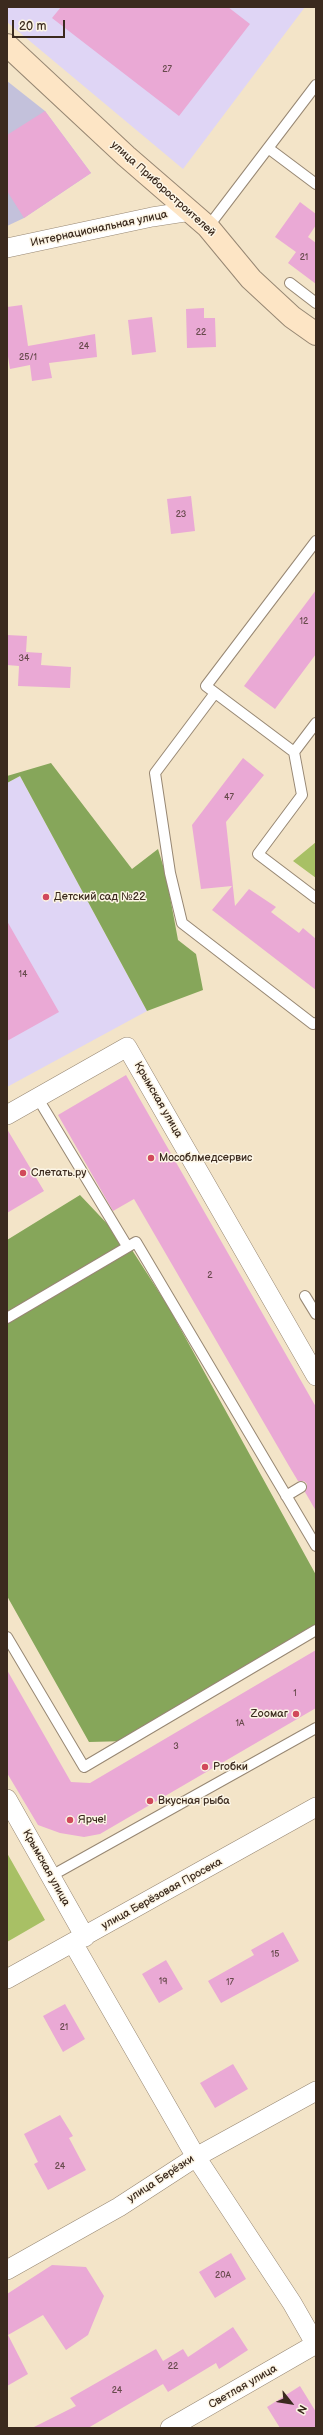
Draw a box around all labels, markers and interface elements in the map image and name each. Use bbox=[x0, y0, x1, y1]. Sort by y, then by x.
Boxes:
scale bar bbox=[14, 12, 67, 38]
text: 20 m bbox=[19, 19, 46, 34]
house number: 27 bbox=[162, 65, 172, 75]
street label: улица Приборостроителей bbox=[108, 139, 218, 239]
street label: Интернациональная улица bbox=[29, 208, 169, 250]
house number: 21 bbox=[300, 253, 308, 263]
house number: 22 bbox=[196, 328, 206, 338]
house number: 24 bbox=[79, 342, 89, 352]
house number: 25/1 bbox=[19, 353, 37, 363]
house number: 23 bbox=[176, 510, 186, 520]
house number: 12 bbox=[300, 617, 308, 627]
house number: 34 bbox=[18, 654, 30, 664]
house number: 47 bbox=[224, 793, 234, 803]
place label: Детский сад №22 bbox=[54, 890, 146, 904]
marker: Детский сад №22 bbox=[41, 892, 51, 902]
house number: 14 bbox=[19, 970, 27, 980]
street label: Крымская улица bbox=[131, 1060, 185, 1140]
place label: Мособлмедсервис bbox=[159, 1151, 252, 1165]
marker: Мособлмедсервис bbox=[146, 1153, 156, 1163]
place label: Слетать.ру bbox=[31, 1166, 86, 1180]
marker: Слетать.ру bbox=[18, 1168, 28, 1178]
house number: 2 bbox=[207, 1271, 213, 1281]
house number: 1 bbox=[293, 1689, 297, 1699]
place label: Zooмаг bbox=[251, 1707, 288, 1721]
marker: Zooмаг bbox=[291, 1709, 301, 1719]
house number: 1А bbox=[236, 1719, 244, 1729]
house number: 3 bbox=[173, 1742, 179, 1752]
place label: Proбки bbox=[213, 1760, 248, 1774]
marker: Proбки bbox=[200, 1762, 210, 1772]
place label: Вкусная рыба bbox=[158, 1794, 230, 1808]
marker: Вкусная рыба bbox=[145, 1796, 155, 1806]
place label: Ярче! bbox=[78, 1813, 106, 1827]
marker: Ярче! bbox=[65, 1815, 75, 1825]
street label: Крымская улица bbox=[19, 1827, 73, 1909]
street label: улица Берёзовая Просека bbox=[99, 1855, 225, 1933]
house number: 15 bbox=[271, 1950, 279, 1960]
house number: 19 bbox=[159, 1977, 167, 1987]
house number: 17 bbox=[226, 1978, 234, 1988]
house number: 21 bbox=[60, 2023, 68, 2033]
street label: улица Берёзки bbox=[125, 2153, 197, 2205]
house number: 24 bbox=[55, 2162, 65, 2172]
house number: 20А bbox=[215, 2271, 231, 2281]
house number: 22 bbox=[168, 2362, 178, 2372]
street label: Светлая улица bbox=[206, 2362, 280, 2412]
north arrow bbox=[271, 2383, 311, 2423]
house number: 24 bbox=[112, 2386, 122, 2396]
text: N bbox=[294, 2402, 310, 2416]

